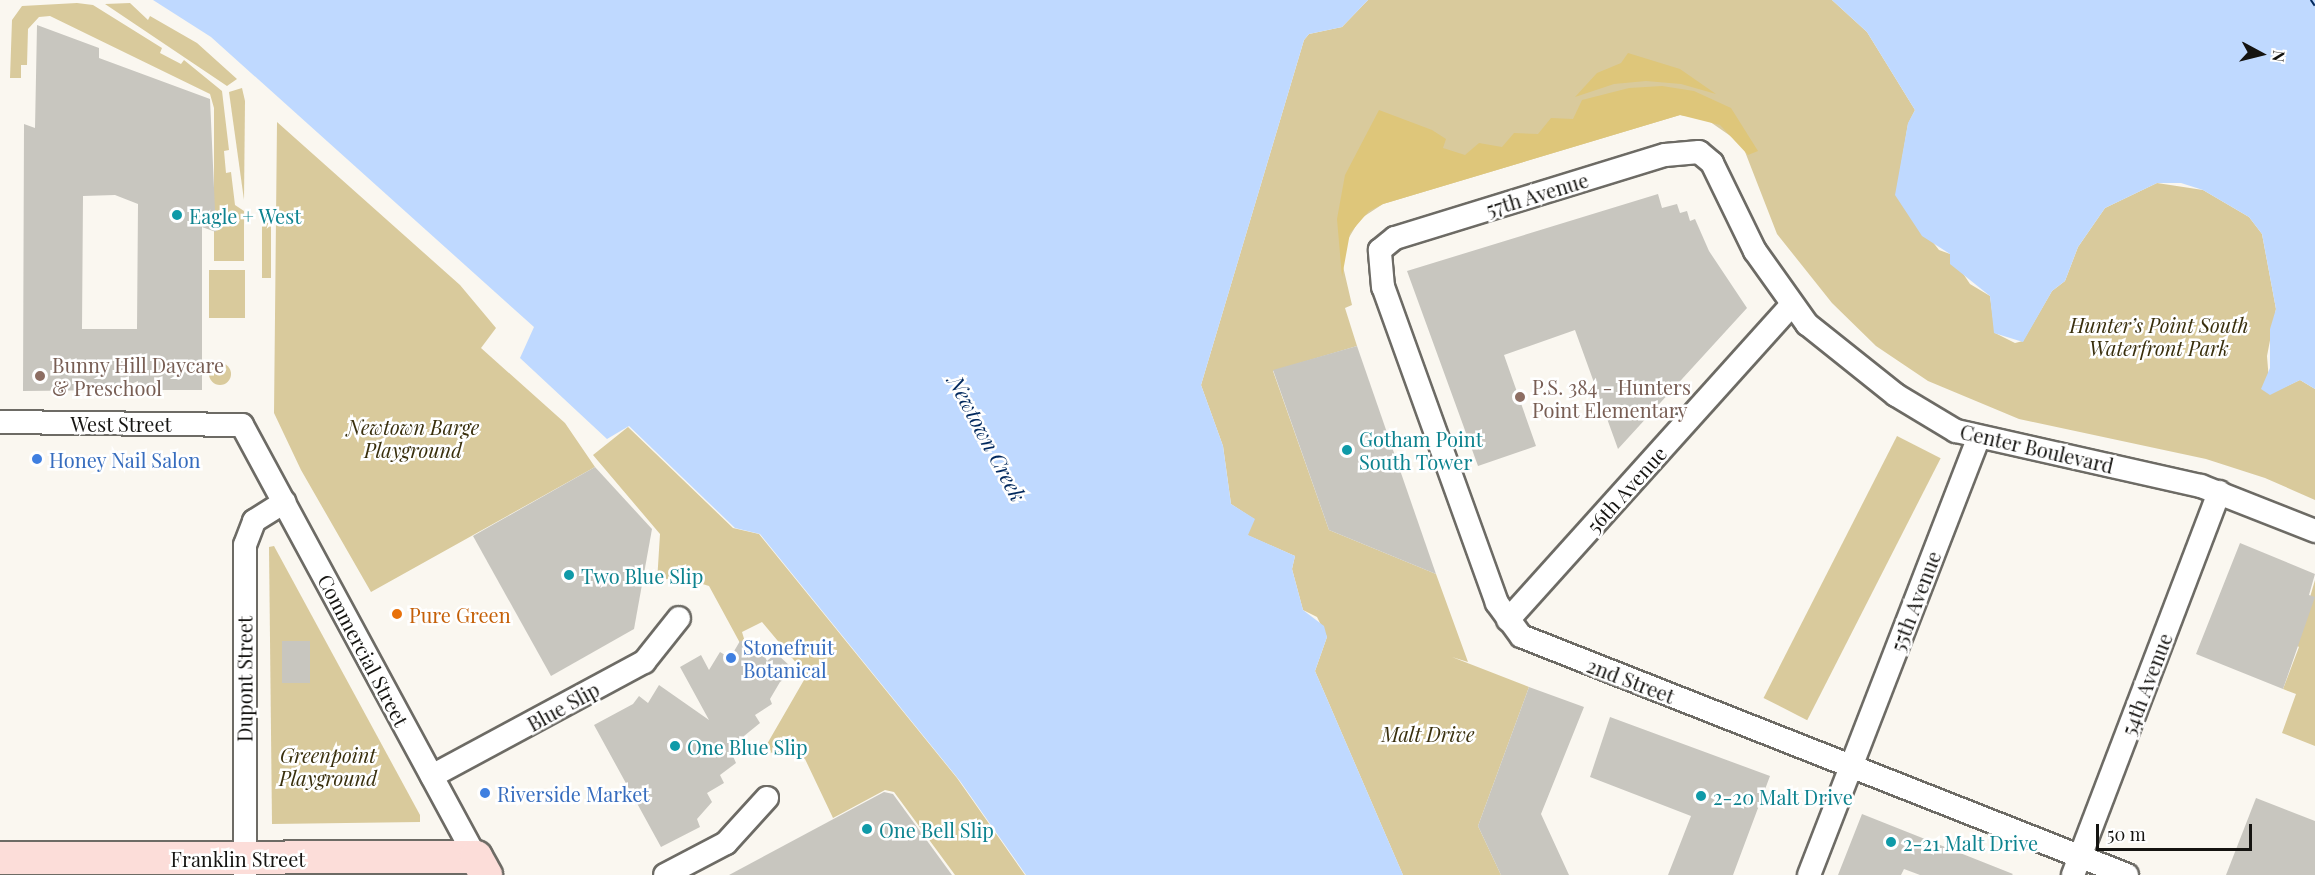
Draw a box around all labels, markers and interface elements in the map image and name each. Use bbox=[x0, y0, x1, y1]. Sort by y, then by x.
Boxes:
north arrow bbox=[2231, 24, 2291, 84]
text: N bbox=[2268, 49, 2290, 63]
street label: 57th Avenue bbox=[1483, 167, 1591, 221]
place label: Eagle + West bbox=[189, 203, 302, 227]
marker: Eagle + West bbox=[170, 208, 184, 222]
park label: Hunter’s Point South Waterfront Park bbox=[2069, 312, 2249, 359]
place label: Bunny Hill Daycare & Preschool bbox=[52, 352, 225, 399]
marker: Bunny Hill Daycare & Preschool bbox=[33, 369, 47, 383]
water label: Newtown Creek bbox=[944, 371, 1032, 505]
place label: P.S. 384 - Hunters Point Elementary bbox=[1532, 374, 1691, 421]
marker: P.S. 384 - Hunters Point Elementary bbox=[1513, 390, 1527, 404]
street label: West Street bbox=[70, 411, 172, 435]
park label: Newtown Barge Playground bbox=[347, 415, 479, 462]
street label: Center Boulevard bbox=[1958, 419, 2116, 477]
place label: Gotham Point South Tower bbox=[1359, 426, 1483, 473]
street label: 56th Avenue bbox=[1581, 441, 1671, 537]
marker: Gotham Point South Tower bbox=[1340, 443, 1354, 457]
place label: Honey Nail Salon bbox=[49, 447, 201, 471]
marker: Honey Nail Salon bbox=[30, 452, 44, 466]
street label: 55th Avenue bbox=[1885, 547, 1945, 655]
place label: Two Blue Slip bbox=[581, 563, 703, 587]
marker: Two Blue Slip bbox=[562, 568, 576, 582]
street label: Commercial Street bbox=[314, 570, 414, 730]
place label: Pure Green bbox=[409, 602, 511, 626]
marker: Pure Green bbox=[390, 607, 404, 621]
street label: Dupont Street bbox=[232, 616, 256, 742]
street label: 54th Avenue bbox=[2115, 629, 2177, 739]
place label: Stonefruit Botanical bbox=[743, 634, 834, 681]
marker: Stonefruit Botanical bbox=[724, 651, 738, 665]
street label: 2nd Street bbox=[1584, 652, 1678, 708]
street label: Blue Slip bbox=[523, 676, 603, 736]
park label: Malt Drive bbox=[1382, 721, 1474, 745]
place label: One Blue Slip bbox=[687, 734, 808, 758]
marker: One Blue Slip bbox=[668, 739, 682, 753]
park label: Greenpoint Playground bbox=[279, 743, 377, 790]
place label: Riverside Market bbox=[497, 781, 649, 805]
place label: 2-20 Malt Drive bbox=[1713, 784, 1853, 808]
marker: Riverside Market bbox=[478, 786, 492, 800]
marker: 2-20 Malt Drive bbox=[1694, 789, 1708, 803]
scale bar bbox=[2099, 812, 2255, 850]
place label: One Bell Slip bbox=[879, 817, 994, 841]
marker: One Bell Slip bbox=[860, 822, 874, 836]
text: 50 m bbox=[2107, 822, 2146, 846]
place label: 2-21 Malt Drive bbox=[1903, 830, 2039, 854]
marker: 2-21 Malt Drive bbox=[1884, 835, 1898, 849]
street label: Franklin Street bbox=[171, 846, 305, 870]

